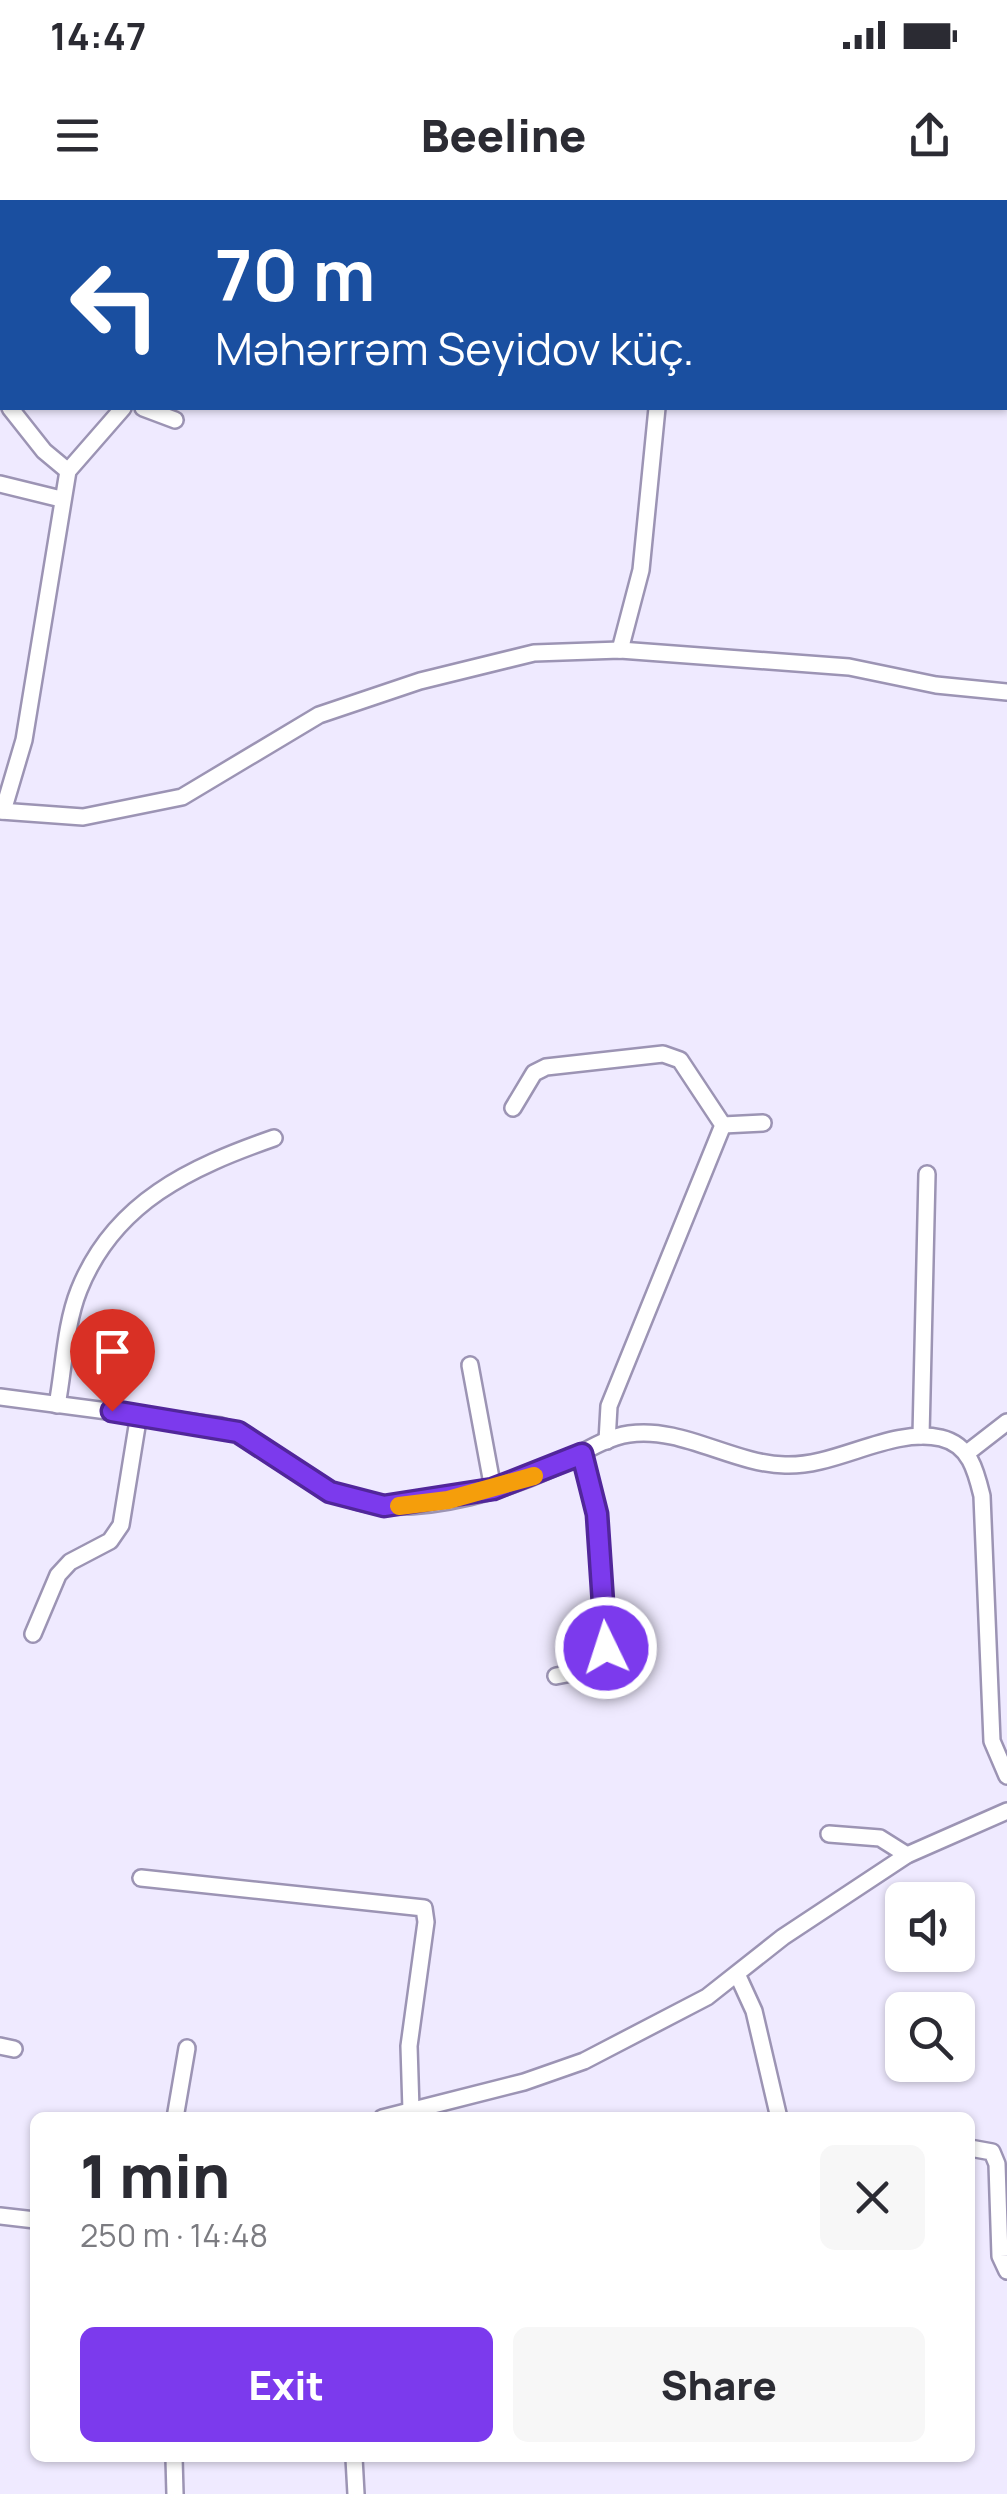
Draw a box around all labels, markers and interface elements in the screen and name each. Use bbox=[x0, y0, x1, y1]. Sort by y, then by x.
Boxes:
text: 14:47 bbox=[50, 9, 146, 61]
text: Beeline bbox=[421, 104, 586, 166]
icon: menu bbox=[50, 108, 105, 163]
icon: share bbox=[902, 108, 957, 163]
text: 70 m bbox=[215, 226, 375, 322]
icon: left bbox=[50, 240, 180, 370]
text: Məhərrəm Seyidov küç. bbox=[215, 317, 694, 379]
pin bbox=[70, 1309, 155, 1412]
icon: arrive bbox=[85, 1324, 140, 1379]
position arrow bbox=[554, 1596, 658, 1700]
map controls bbox=[885, 1882, 975, 2082]
button: sound bbox=[885, 1882, 975, 1972]
button: search bbox=[885, 1992, 975, 2082]
text: 1 min bbox=[80, 2134, 230, 2216]
button: close bbox=[820, 2145, 925, 2250]
text: 250 m · 14:48 bbox=[80, 2213, 268, 2257]
button: Exit bbox=[80, 2327, 493, 2442]
button: Share bbox=[513, 2327, 925, 2442]

